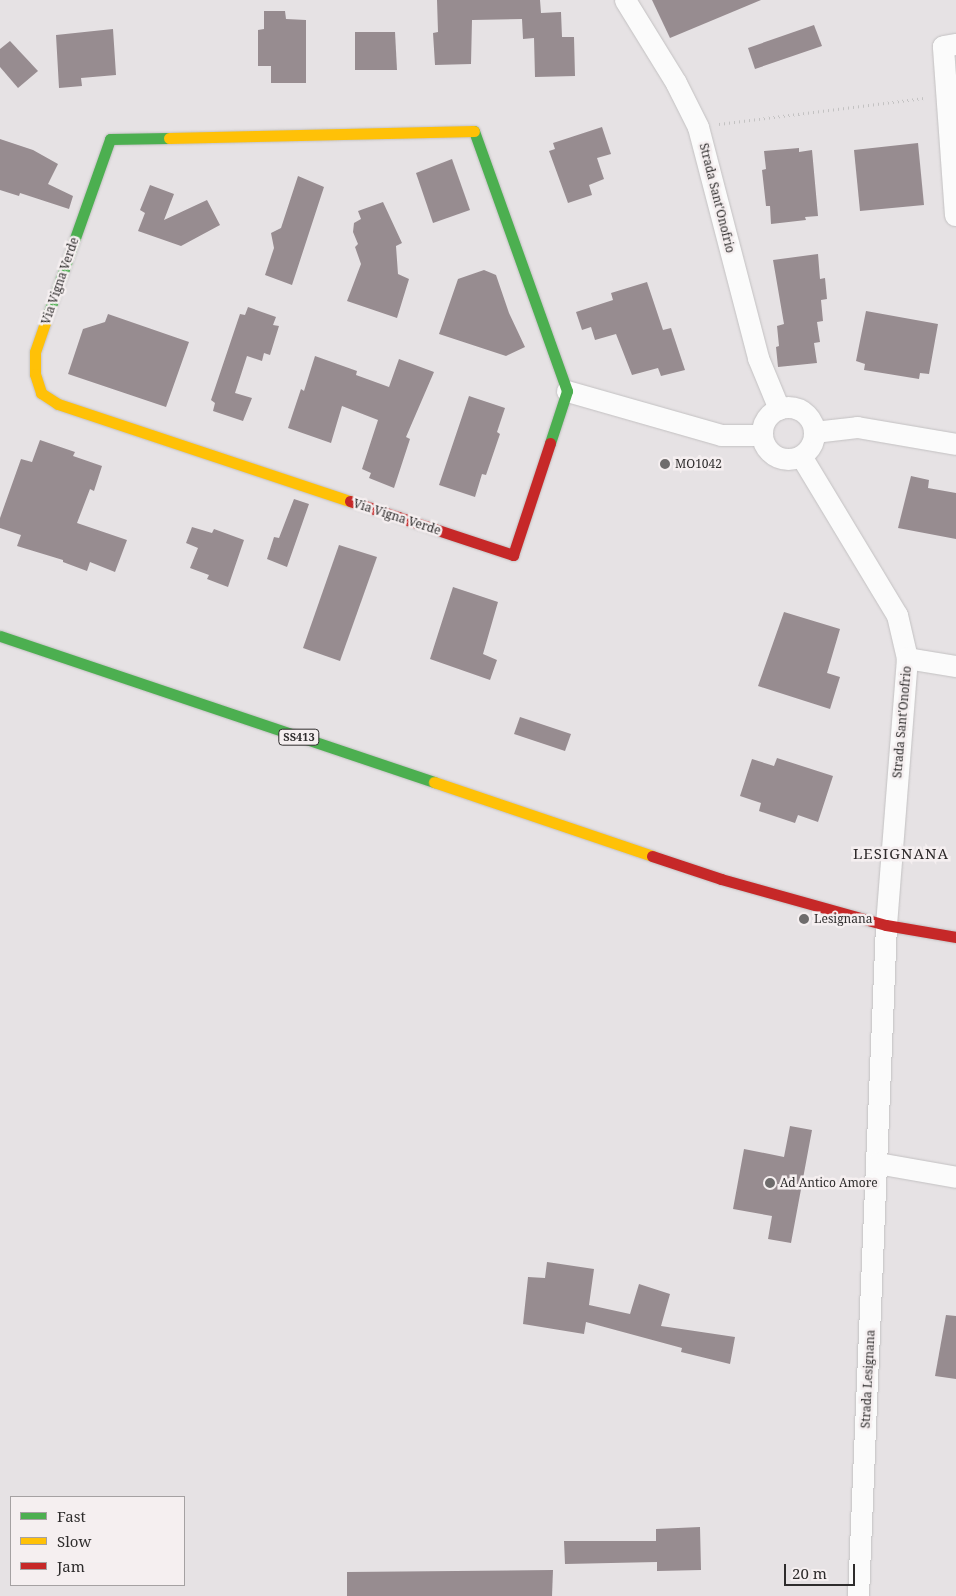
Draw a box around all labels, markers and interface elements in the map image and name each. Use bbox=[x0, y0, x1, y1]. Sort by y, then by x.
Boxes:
street label: Strada Sant'Onofrio bbox=[696, 142, 738, 254]
street label: Via Vigna Verde bbox=[38, 236, 82, 326]
place label: MO1042 bbox=[675, 457, 722, 471]
marker: MO1042 bbox=[659, 458, 671, 470]
street label: Via Vigna Verde bbox=[351, 496, 443, 538]
street label: Strada Sant'Onofrio bbox=[890, 665, 914, 779]
road number: SS413 bbox=[278, 729, 320, 746]
district label: LESIGNANA bbox=[852, 845, 950, 863]
place label: Lesignana bbox=[814, 912, 873, 926]
marker: Lesignana bbox=[798, 913, 810, 925]
place label: Ad Antico Amore bbox=[780, 1176, 878, 1190]
marker: Ad Antico Amore bbox=[764, 1177, 776, 1189]
street label: Strada Lesignana bbox=[858, 1329, 878, 1429]
legend bbox=[10, 1496, 185, 1586]
text: Fast bbox=[57, 1506, 86, 1526]
text: Slow bbox=[57, 1531, 91, 1551]
scale bar bbox=[786, 1554, 857, 1586]
text: Jam bbox=[57, 1556, 85, 1576]
text: 20 m bbox=[792, 1563, 827, 1583]

